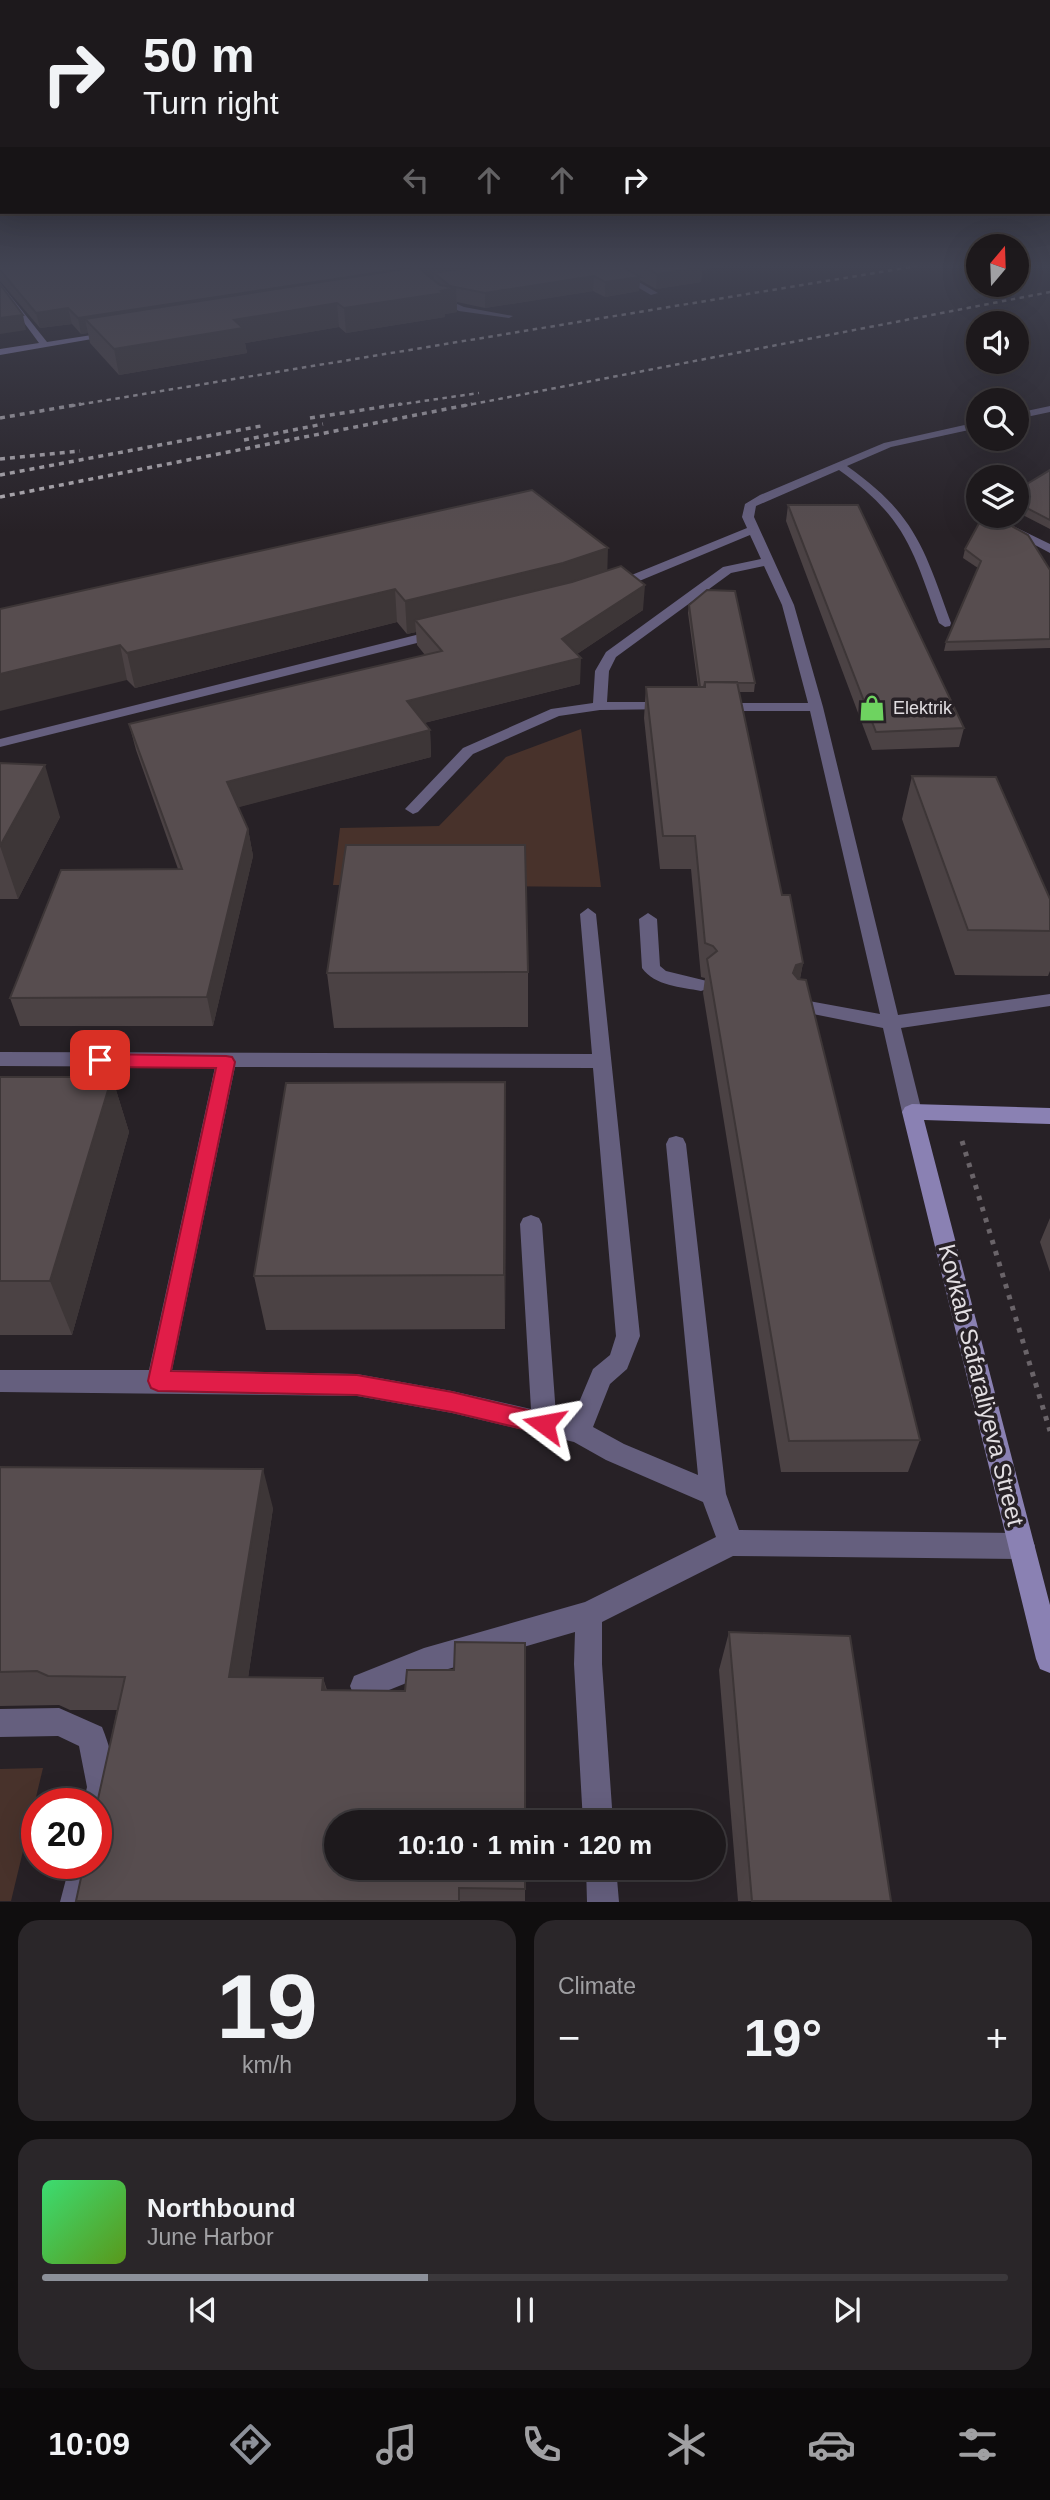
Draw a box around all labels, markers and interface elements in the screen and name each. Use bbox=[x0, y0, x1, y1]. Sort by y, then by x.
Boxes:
icon: right bbox=[28, 28, 119, 119]
text: 50 m bbox=[143, 28, 255, 82]
text: Turn right bbox=[143, 85, 279, 121]
icon: left bbox=[397, 161, 435, 199]
icon: ahead bbox=[470, 161, 508, 199]
icon: ahead bbox=[543, 161, 581, 199]
icon: right bbox=[616, 161, 654, 199]
north arrow bbox=[966, 234, 1029, 298]
map controls bbox=[966, 234, 1029, 528]
button: sound bbox=[966, 311, 1029, 374]
button: search bbox=[966, 388, 1029, 451]
button: layers bbox=[966, 465, 1029, 528]
shop icon: Elektrik bbox=[857, 693, 887, 723]
place label: Elektrik bbox=[893, 698, 953, 718]
pin bbox=[70, 1030, 130, 1090]
icon: arrive bbox=[81, 1041, 119, 1079]
street label: Kovkab Safaraliyeva Street bbox=[933, 1241, 1030, 1529]
position arrow bbox=[507, 1387, 581, 1461]
speed limit sign: 20 bbox=[21, 1788, 112, 1879]
text: 10:10 · 1 min · 120 m bbox=[398, 1830, 652, 1860]
text: 19 bbox=[216, 1956, 318, 2057]
text: Climate bbox=[558, 1973, 636, 1999]
text: 19° bbox=[744, 2009, 822, 2067]
text: − bbox=[558, 2017, 580, 2059]
text: + bbox=[986, 2017, 1008, 2059]
text: km/h bbox=[242, 2052, 292, 2078]
text: Northbound bbox=[147, 2193, 296, 2223]
text: June Harbor bbox=[147, 2224, 274, 2250]
icon: previous bbox=[184, 2291, 222, 2329]
icon: pause bbox=[506, 2291, 544, 2329]
icon: next bbox=[828, 2291, 866, 2329]
icon: directions bbox=[226, 2420, 275, 2469]
icon: music bbox=[372, 2420, 421, 2469]
icon: phone bbox=[517, 2420, 566, 2469]
icon: climate bbox=[662, 2420, 711, 2469]
icon: car bbox=[807, 2420, 856, 2469]
icon: filters bbox=[953, 2420, 1002, 2469]
text: 10:09 bbox=[48, 2426, 130, 2462]

